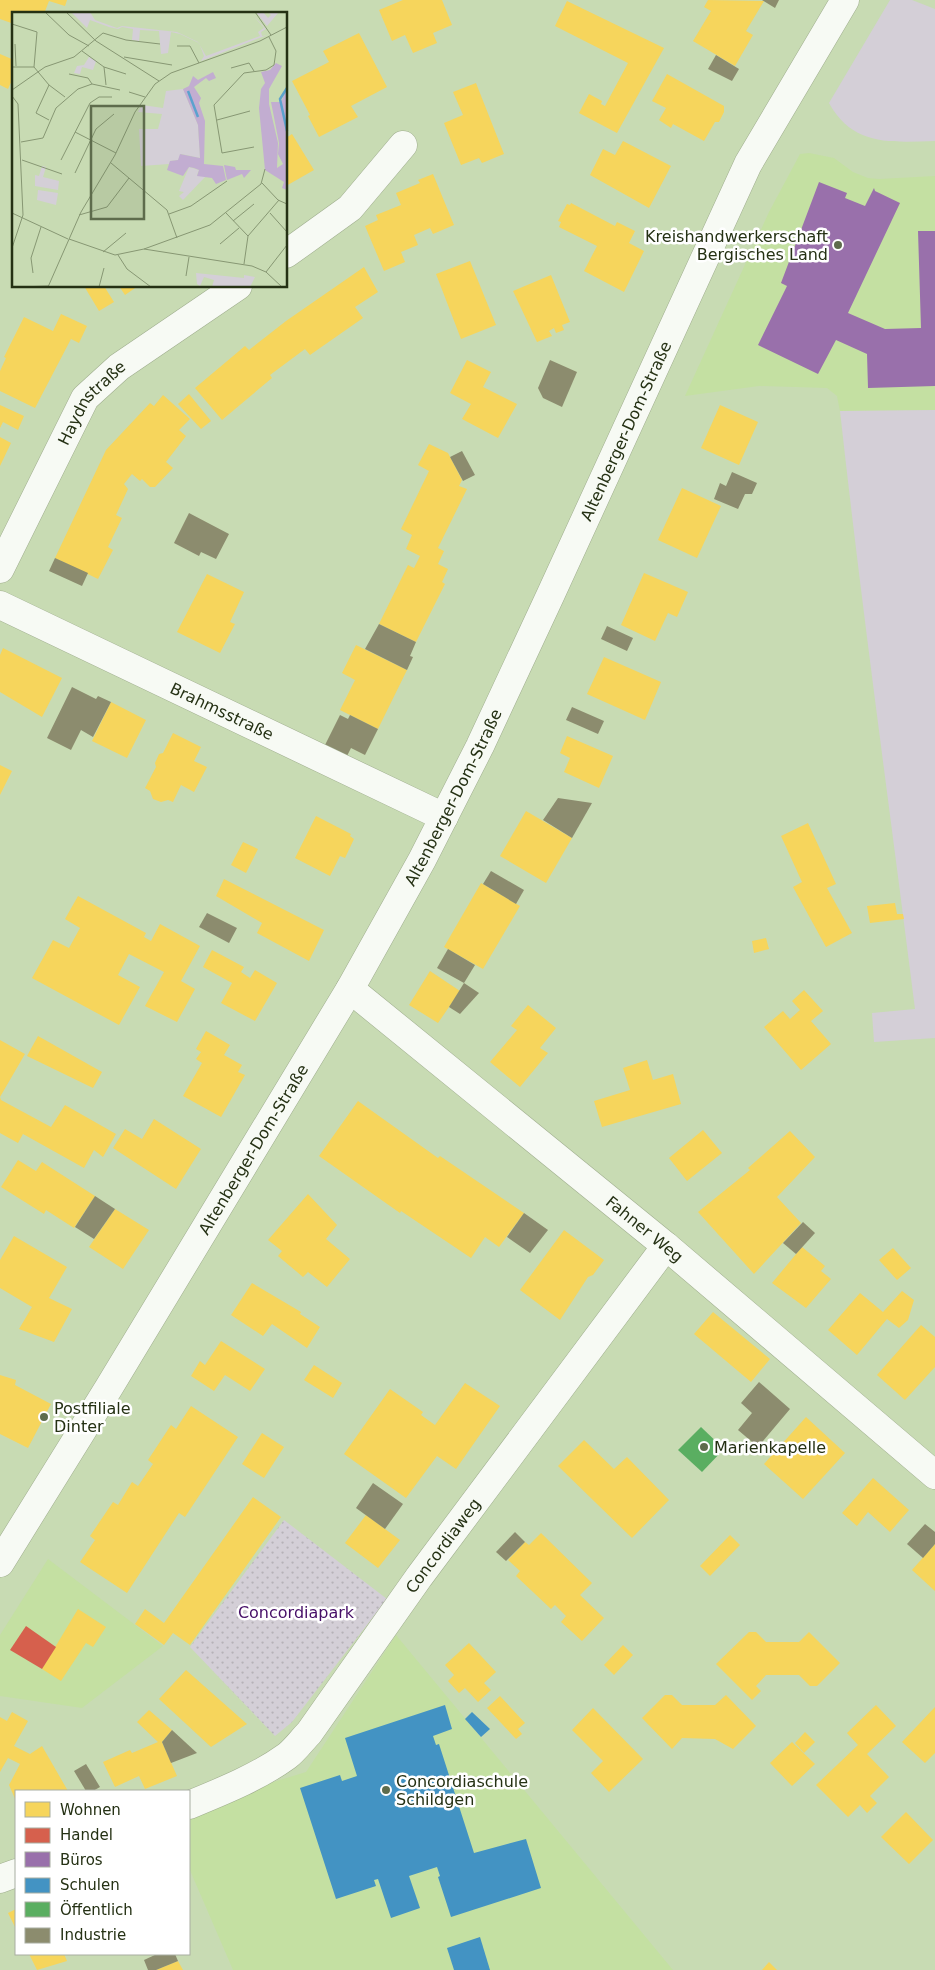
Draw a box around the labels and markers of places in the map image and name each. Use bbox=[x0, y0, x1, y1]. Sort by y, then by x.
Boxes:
place label: Kreishandwerkerschaft Bergisches Land bbox=[645, 227, 828, 264]
marker: Kreishandwerkerschaft Bergisches Land bbox=[832, 239, 844, 251]
place label: Postfiliale Dinter bbox=[54, 1399, 131, 1436]
marker: Postfiliale Dinter bbox=[38, 1411, 50, 1423]
place label: Marienkapelle bbox=[714, 1438, 826, 1457]
marker: Marienkapelle bbox=[698, 1441, 710, 1453]
place label: Concordiaschule Schildgen bbox=[396, 1772, 528, 1809]
marker: Concordiaschule Schildgen bbox=[380, 1784, 392, 1796]

